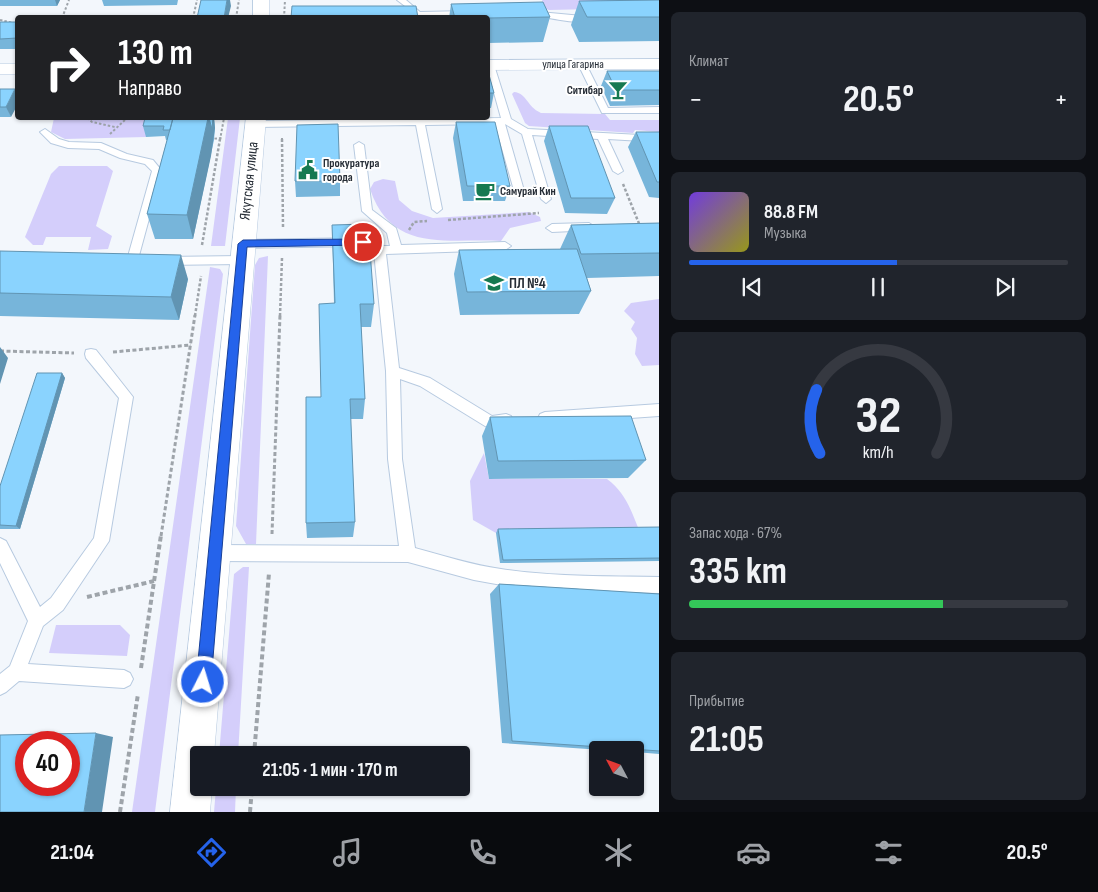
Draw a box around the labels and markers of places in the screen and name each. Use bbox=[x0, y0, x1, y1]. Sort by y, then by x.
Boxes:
bar icon: Ситибар bbox=[607, 79, 629, 101]
place label: Ситибар bbox=[567, 83, 603, 98]
place label: Прокуратура города bbox=[323, 156, 380, 185]
public building icon: Прокуратура города bbox=[297, 159, 319, 181]
cafe icon: Самурай Кин bbox=[474, 180, 496, 202]
place label: Самурай Кин bbox=[500, 184, 556, 199]
pin bbox=[342, 221, 384, 263]
school or university icon: ПЛ №4 bbox=[483, 272, 505, 294]
place label: ПЛ №4 bbox=[509, 274, 546, 293]

